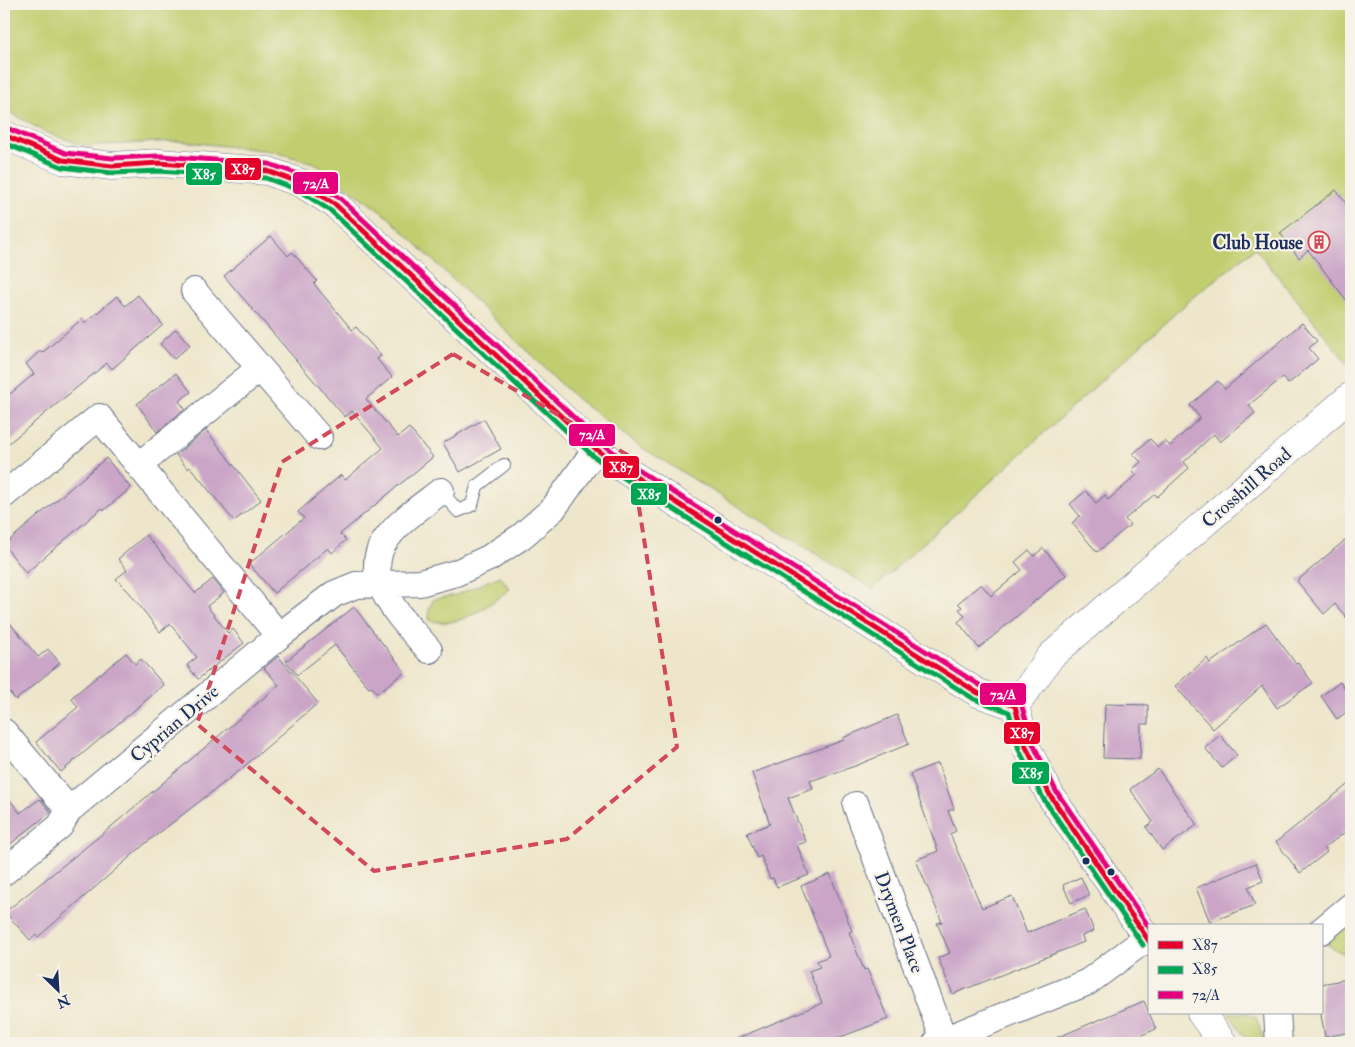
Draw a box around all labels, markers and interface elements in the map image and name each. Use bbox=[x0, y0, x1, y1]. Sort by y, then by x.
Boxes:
line badge: X87 bbox=[224, 157, 262, 181]
text: X87 bbox=[231, 161, 255, 178]
line badge: X85 bbox=[185, 162, 223, 186]
text: X85 bbox=[192, 166, 217, 183]
line badge: 72/A bbox=[292, 171, 339, 195]
text: 72/A bbox=[303, 175, 329, 192]
building icon: Club House bbox=[1307, 230, 1331, 254]
place label: Club House bbox=[1212, 231, 1303, 255]
line badge: 72/A bbox=[568, 423, 616, 447]
text: 72/A bbox=[579, 426, 605, 443]
street label: Crosshill Road bbox=[1197, 442, 1297, 533]
line badge: X87 bbox=[602, 455, 640, 479]
text: X87 bbox=[609, 459, 633, 476]
line badge: X85 bbox=[630, 482, 668, 506]
text: X85 bbox=[637, 486, 662, 503]
unlabelled marker bbox=[713, 515, 723, 525]
street label: Cyprian Drive bbox=[125, 680, 225, 769]
line badge: 72/A bbox=[979, 682, 1027, 706]
text: 72/A bbox=[990, 686, 1016, 703]
line badge: X87 bbox=[1003, 721, 1041, 745]
text: X87 bbox=[1010, 725, 1034, 742]
line badge: X85 bbox=[1011, 761, 1050, 785]
text: X85 bbox=[1019, 765, 1044, 782]
unlabelled marker bbox=[1081, 856, 1091, 866]
unlabelled marker bbox=[1106, 867, 1116, 877]
street label: Drymen Place bbox=[869, 868, 929, 977]
legend bbox=[1148, 924, 1322, 1014]
text: X87 bbox=[1192, 936, 1218, 955]
text: X85 bbox=[1192, 960, 1218, 979]
north arrow bbox=[32, 964, 82, 1014]
text: 72/A bbox=[1192, 986, 1220, 1005]
text: N bbox=[54, 991, 73, 1012]

